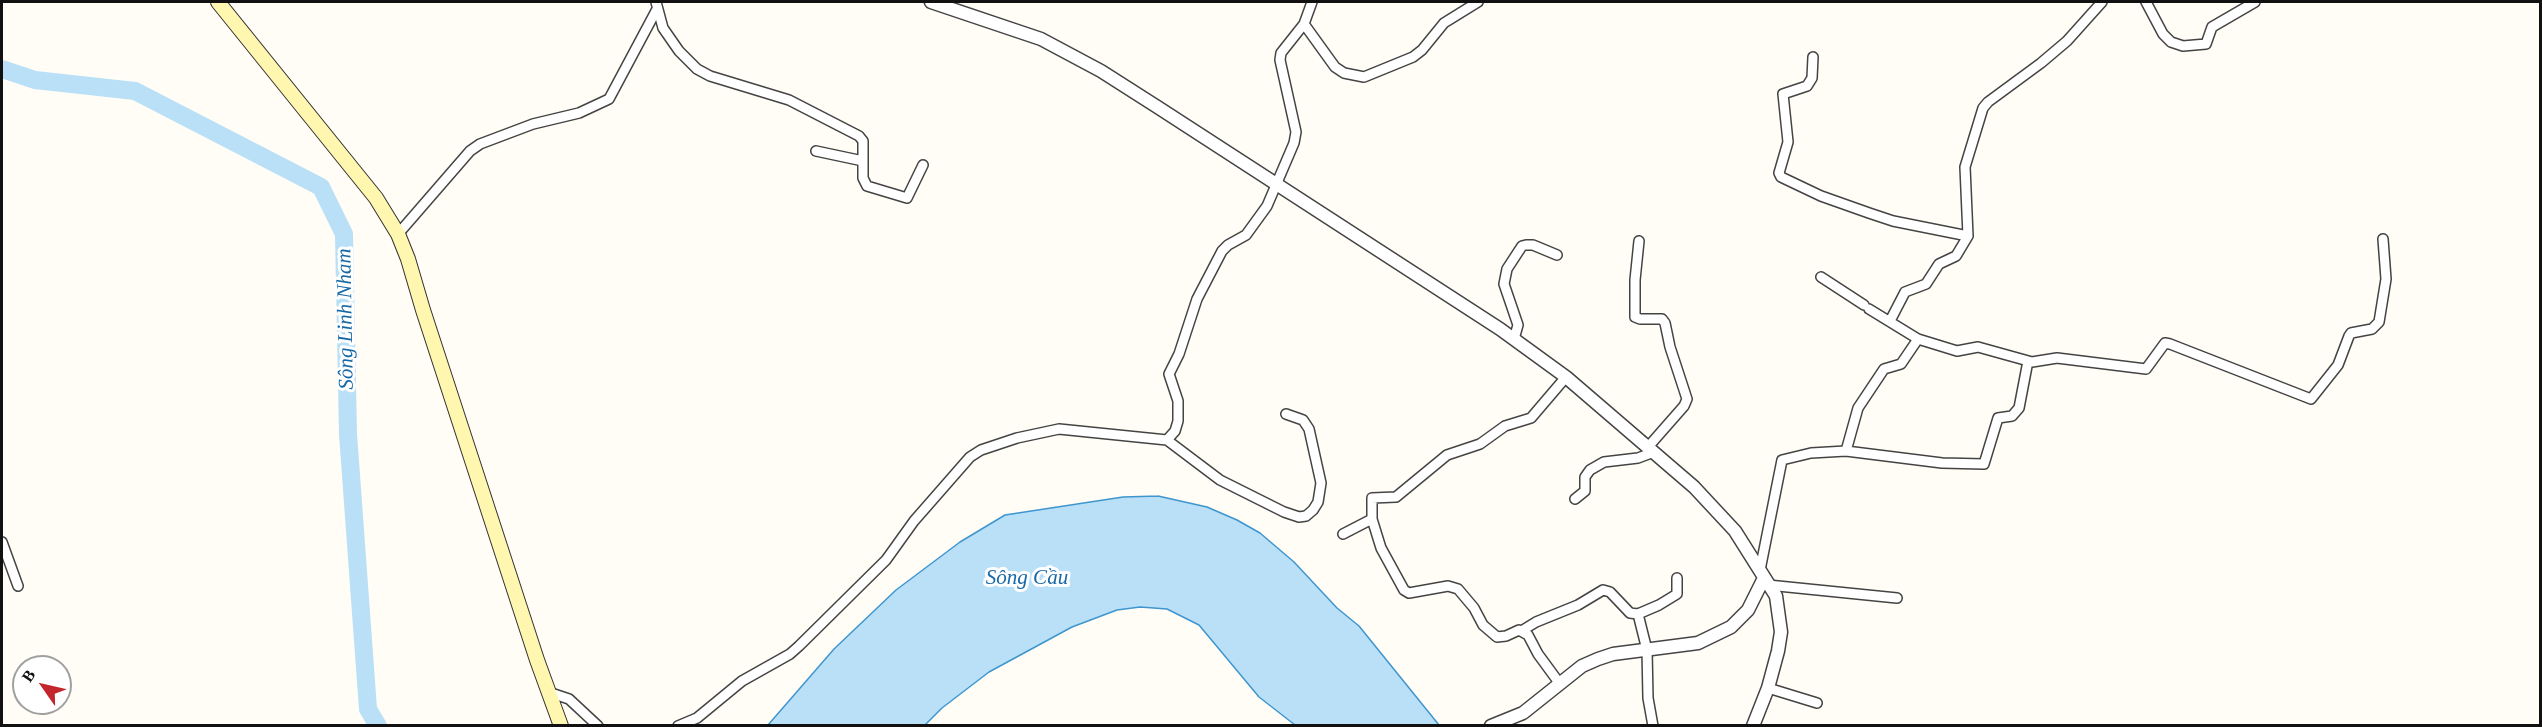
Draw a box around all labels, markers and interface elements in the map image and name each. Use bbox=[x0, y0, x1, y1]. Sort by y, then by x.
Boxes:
water label: Sông Linh Nham bbox=[332, 248, 360, 390]
water label: Sông Cầu bbox=[986, 565, 1068, 591]
north arrow bbox=[12, 655, 72, 715]
text: B bbox=[18, 667, 38, 685]

